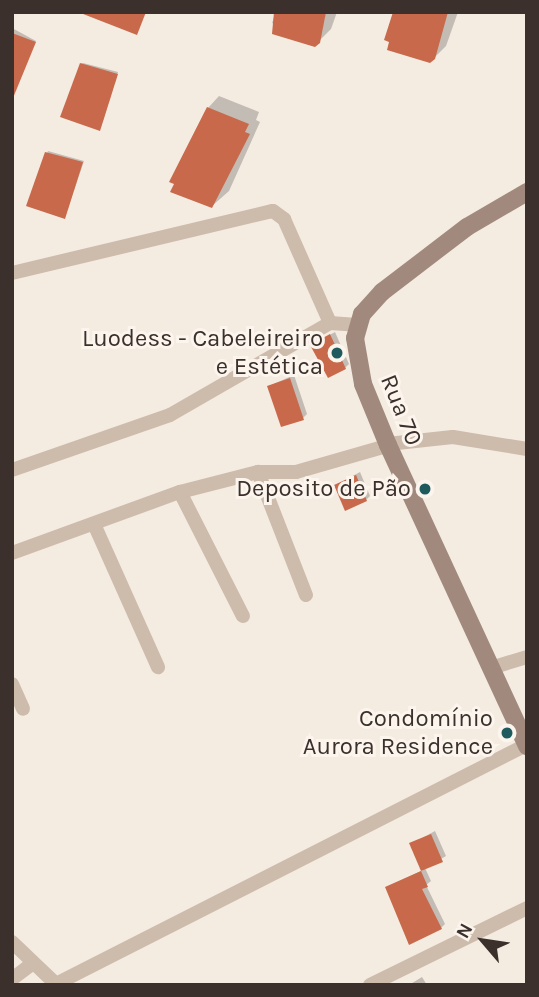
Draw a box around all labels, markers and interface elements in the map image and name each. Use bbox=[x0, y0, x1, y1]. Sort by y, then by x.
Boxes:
place label: Luodess - Cabeleireiro e Estética bbox=[82, 325, 323, 381]
marker: Luodess - Cabeleireiro e Estética bbox=[329, 345, 345, 361]
street label: Rua 70 bbox=[374, 370, 428, 450]
place label: Deposito de Pão bbox=[236, 475, 411, 503]
marker: Deposito de Pão bbox=[417, 481, 433, 497]
place label: Condomínio Aurora Residence bbox=[303, 705, 493, 761]
marker: Condomínio Aurora Residence bbox=[499, 725, 515, 741]
north arrow bbox=[448, 906, 518, 976]
text: N bbox=[452, 920, 478, 942]

